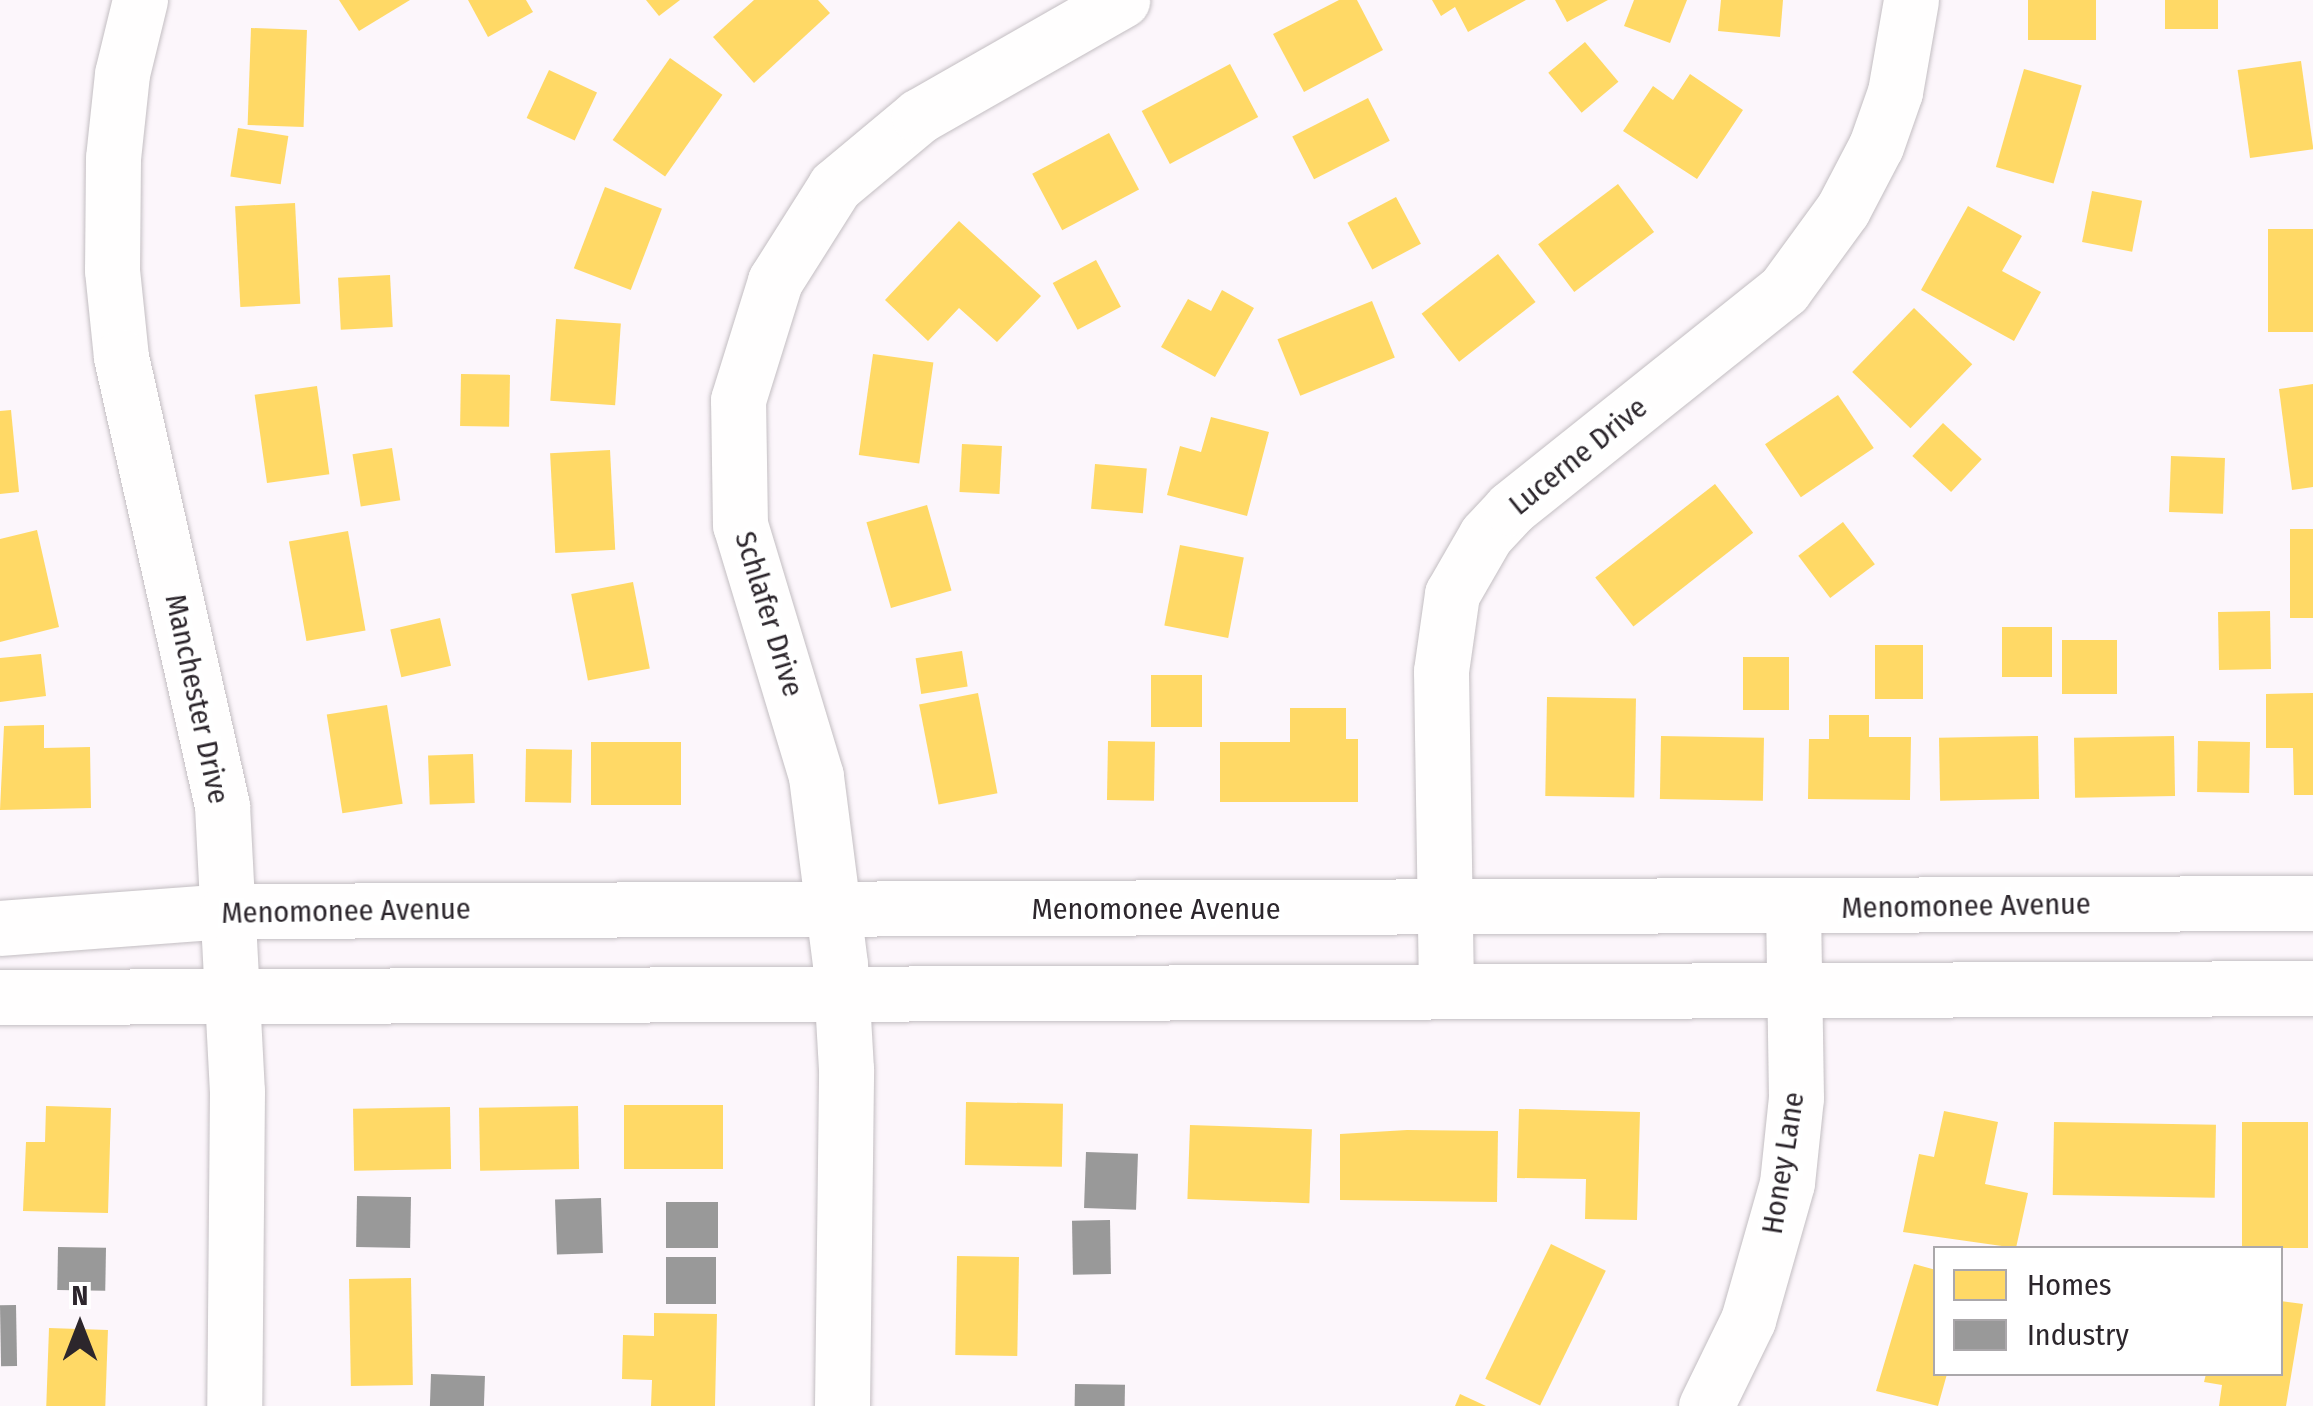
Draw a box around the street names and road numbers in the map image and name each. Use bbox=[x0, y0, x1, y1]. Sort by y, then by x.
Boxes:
street label: Lucerne Drive bbox=[1502, 389, 1654, 523]
street label: Schlafer Drive bbox=[727, 527, 811, 701]
street label: Manchester Drive bbox=[157, 591, 237, 807]
street label: Menomonee Avenue bbox=[1841, 886, 2091, 926]
street label: Menomonee Avenue bbox=[221, 891, 471, 931]
street label: Menomonee Avenue bbox=[1031, 891, 1281, 927]
street label: Honey Lane bbox=[1754, 1089, 1812, 1237]

